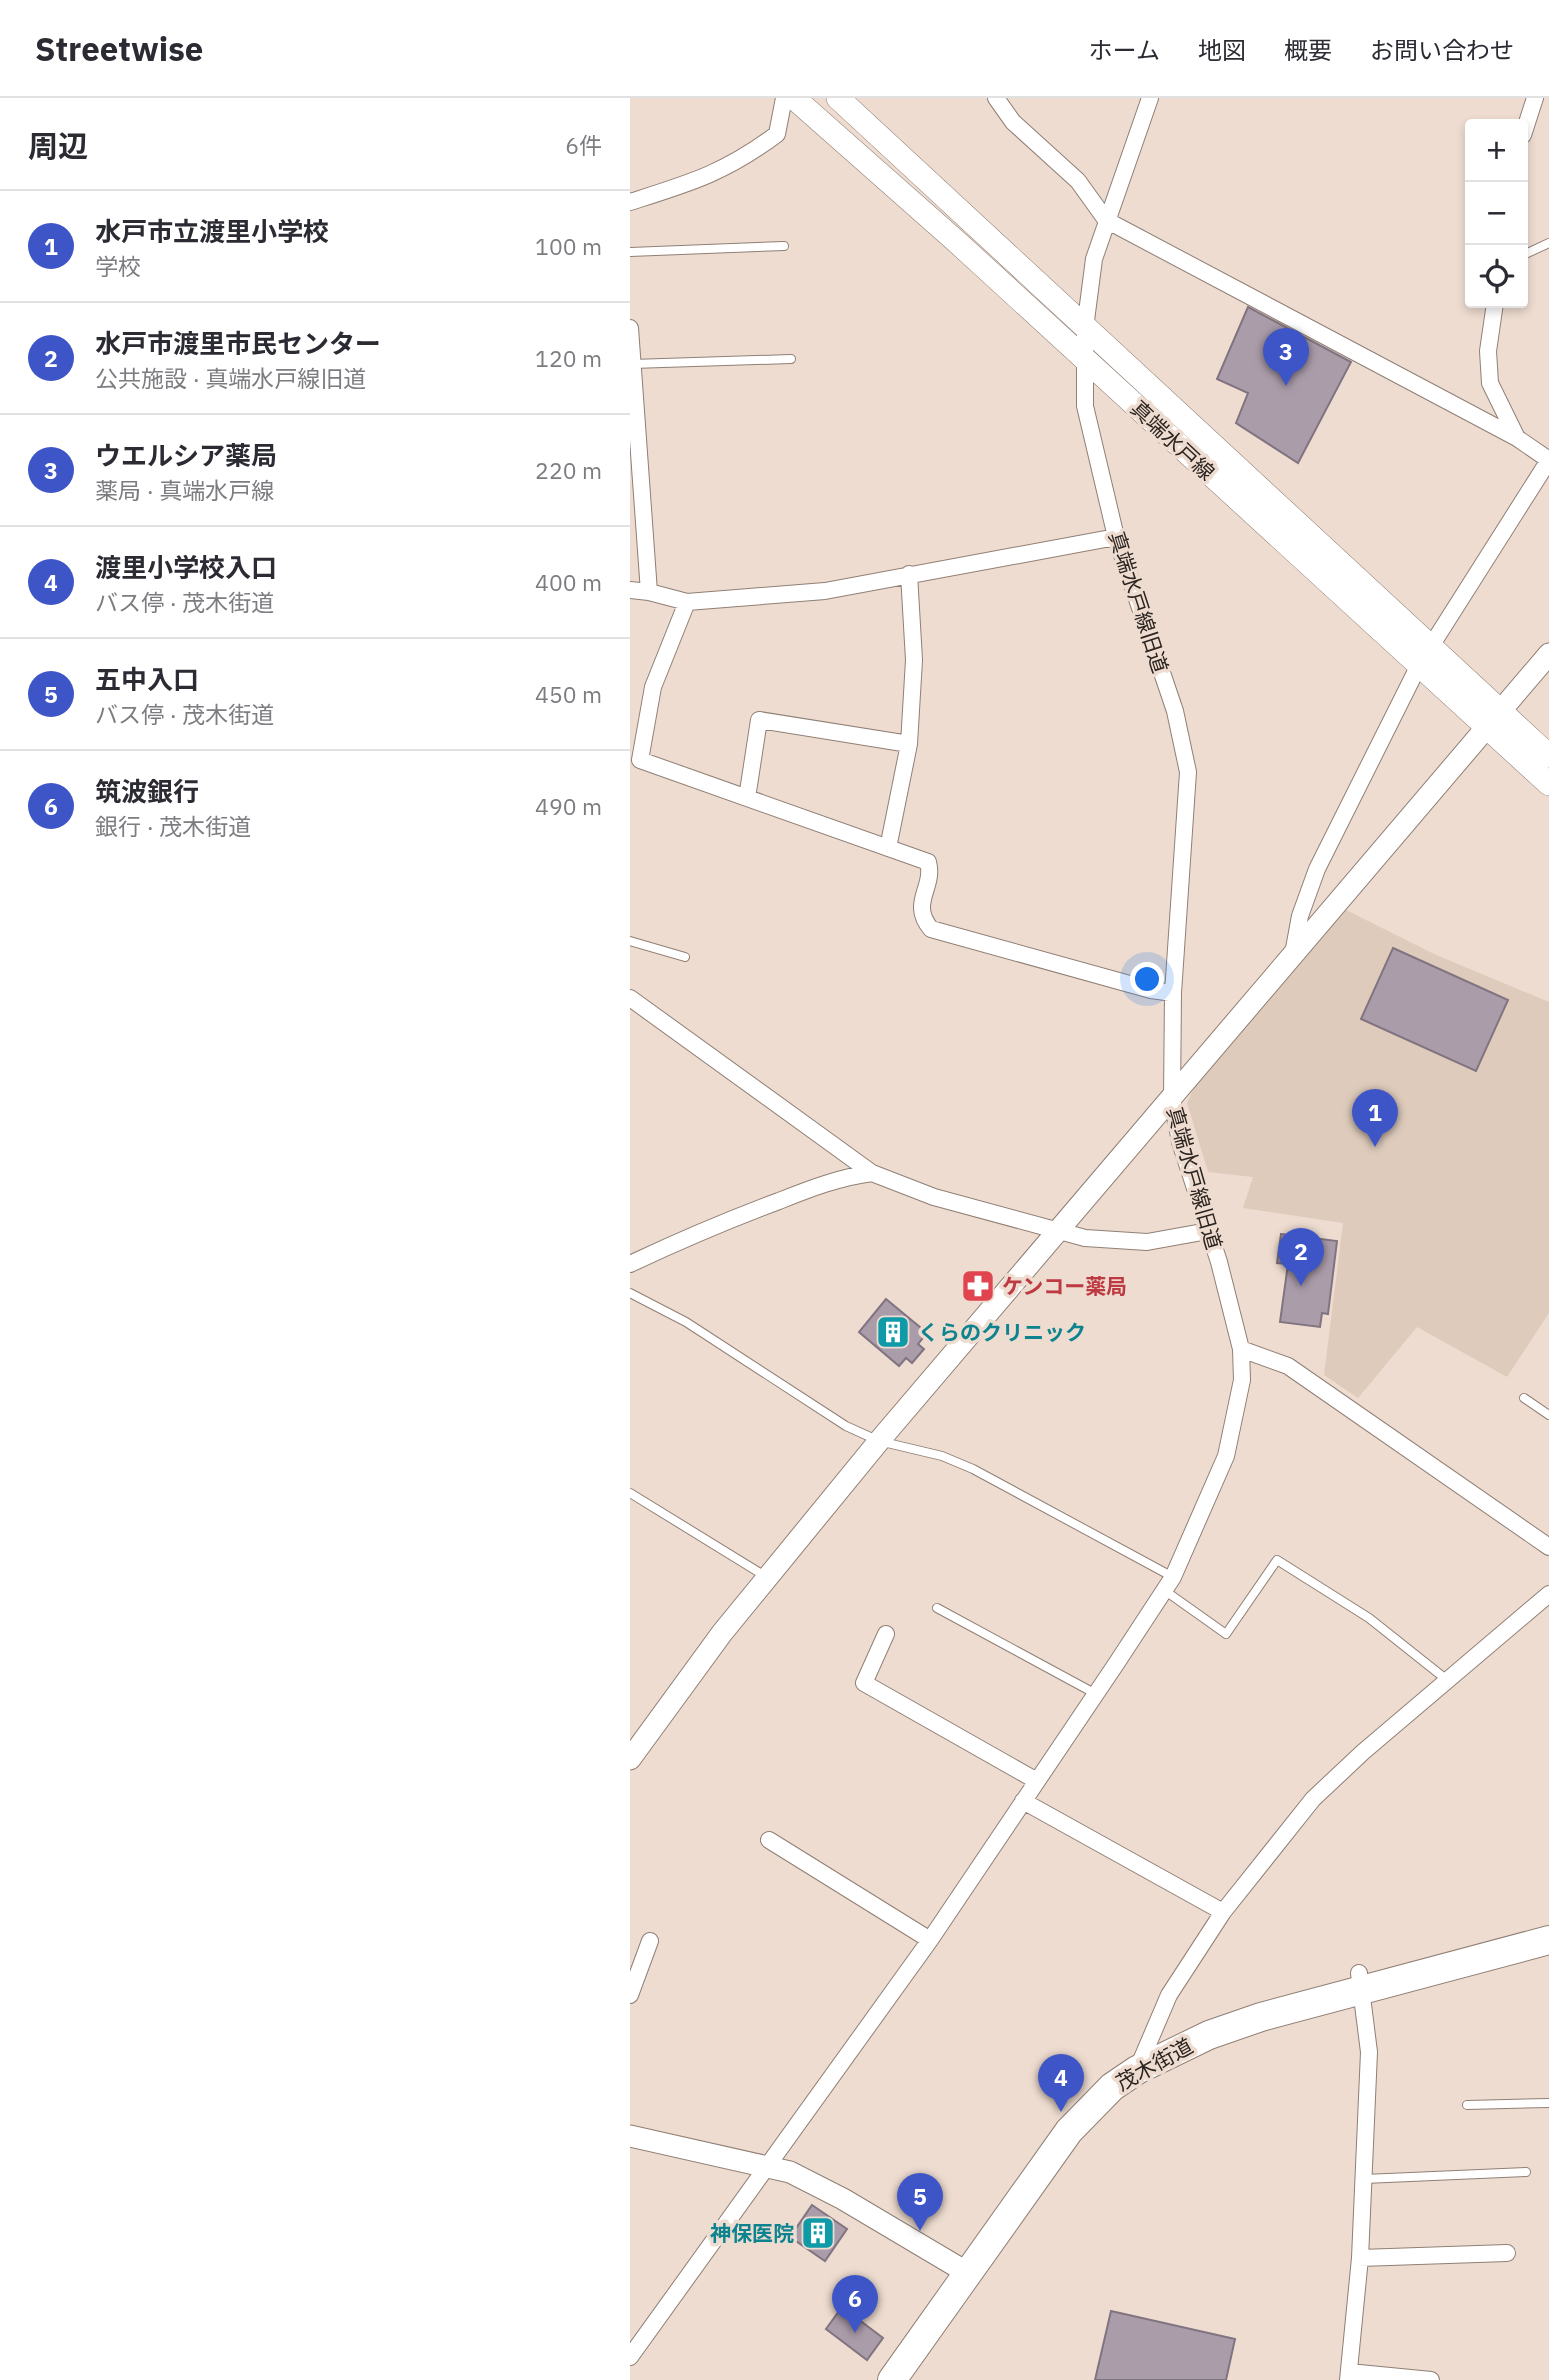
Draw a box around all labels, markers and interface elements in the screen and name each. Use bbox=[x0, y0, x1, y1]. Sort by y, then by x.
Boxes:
text: Streetwise bbox=[35, 27, 203, 70]
text: ホーム bbox=[1089, 34, 1160, 66]
text: 地図 bbox=[1198, 34, 1246, 66]
text: 概要 bbox=[1284, 34, 1332, 66]
text: お問い合わせ bbox=[1370, 34, 1514, 66]
map controls bbox=[1465, 119, 1528, 308]
button: + bbox=[1465, 119, 1528, 182]
text: 周辺 bbox=[28, 126, 88, 165]
text: 6件 bbox=[565, 130, 602, 160]
button: − bbox=[1465, 182, 1528, 245]
text: 水戸市立渡里小学校 bbox=[95, 214, 329, 248]
text: 1 bbox=[44, 231, 58, 261]
text: 100 m bbox=[535, 231, 602, 261]
button: locate bbox=[1465, 245, 1528, 308]
text: 学校 bbox=[95, 251, 141, 281]
text: 水戸市渡里市民センター bbox=[95, 326, 381, 360]
pin: 3 bbox=[1263, 328, 1309, 386]
text: 2 bbox=[44, 343, 58, 373]
text: 120 m bbox=[535, 343, 602, 373]
text: 公共施設 · 真端水戸線旧道 bbox=[95, 363, 366, 393]
street label: 真端水戸線 bbox=[1125, 394, 1221, 486]
text: ウエルシア薬局 bbox=[95, 438, 277, 472]
text: 3 bbox=[44, 455, 58, 485]
text: 220 m bbox=[535, 455, 602, 485]
text: 薬局 · 真端水戸線 bbox=[95, 475, 274, 505]
street label: 真端水戸線旧道 bbox=[1103, 528, 1175, 676]
text: 渡里小学校入口 bbox=[95, 550, 277, 584]
text: 4 bbox=[44, 567, 58, 597]
text: 400 m bbox=[535, 567, 602, 597]
text: バス停 · 茂木街道 bbox=[95, 587, 274, 617]
text: 五中入口 bbox=[95, 662, 199, 696]
text: 5 bbox=[44, 679, 58, 709]
text: 450 m bbox=[535, 679, 602, 709]
text: バス停 · 茂木街道 bbox=[95, 699, 274, 729]
text: 筑波銀行 bbox=[95, 774, 199, 808]
text: 6 bbox=[44, 791, 58, 821]
text: 490 m bbox=[535, 791, 602, 821]
text: 銀行 · 茂木街道 bbox=[95, 811, 251, 841]
your location bbox=[1130, 962, 1164, 996]
pin: 1 bbox=[1352, 1089, 1398, 1147]
street label: 真端水戸線旧道 bbox=[1161, 1103, 1229, 1253]
pin: 2 bbox=[1278, 1228, 1324, 1286]
pharmacy icon: ケンコー薬局 bbox=[959, 1267, 997, 1305]
place label: ケンコー薬局 bbox=[1002, 1272, 1127, 1300]
building icon: くらのクリニック bbox=[874, 1313, 912, 1351]
place label: くらのクリニック bbox=[918, 1318, 1086, 1346]
street label: 茂木街道 bbox=[1110, 2031, 1198, 2097]
pin: 4 bbox=[1038, 2054, 1084, 2112]
pin: 5 bbox=[897, 2173, 943, 2231]
building icon: 神保医院 bbox=[799, 2214, 837, 2252]
place label: 神保医院 bbox=[710, 2219, 794, 2247]
pin: 6 bbox=[832, 2275, 878, 2333]

